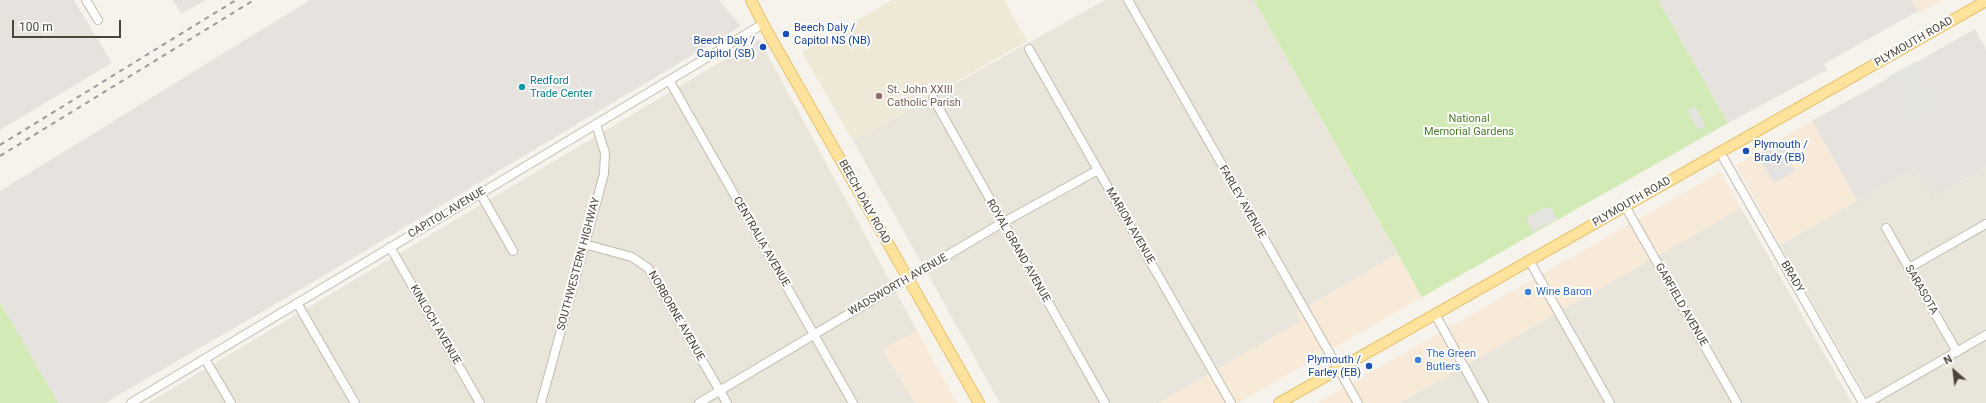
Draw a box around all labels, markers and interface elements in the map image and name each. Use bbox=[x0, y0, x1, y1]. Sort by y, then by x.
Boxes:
scale bar bbox=[14, 12, 123, 38]
street label: PLYMOUTH ROAD bbox=[1872, 14, 1956, 70]
text: 100 m bbox=[19, 20, 53, 34]
place label: Beech Daly / Capitol NS (NB) bbox=[794, 21, 871, 47]
marker: Beech Daly / Capitol NS (NB) bbox=[781, 29, 791, 39]
place label: Beech Daly / Capitol (SB) bbox=[694, 34, 755, 60]
marker: Beech Daly / Capitol (SB) bbox=[758, 42, 768, 52]
place label: Redford Trade Center bbox=[530, 74, 593, 100]
marker: Redford Trade Center bbox=[517, 82, 527, 92]
place label: St. John XXIII Catholic Parish bbox=[887, 83, 961, 109]
marker: St. John XXIII Catholic Parish bbox=[874, 91, 884, 101]
park label: National Memorial Gardens bbox=[1424, 112, 1514, 138]
place label: Plymouth / Brady (EB) bbox=[1754, 138, 1808, 164]
marker: Plymouth / Brady (EB) bbox=[1741, 146, 1751, 156]
street label: BEECH DALY ROAD bbox=[835, 158, 893, 246]
street label: FARLEY AVENUE bbox=[1216, 163, 1268, 241]
street label: PLYMOUTH ROAD bbox=[1590, 174, 1674, 230]
street label: CAPITOL AVENUE bbox=[406, 185, 488, 241]
street label: MARION AVENUE bbox=[1103, 185, 1157, 267]
street label: CENTRALIA AVENUE bbox=[730, 195, 792, 289]
street label: SOUTHWESTERN HIGHWAY bbox=[555, 196, 603, 332]
street label: ROYAL GRAND AVENUE bbox=[983, 197, 1053, 305]
street label: WADSWORTH AVENUE bbox=[846, 251, 950, 319]
street label: BRADY bbox=[1778, 259, 1806, 295]
street label: GARFIELD AVENUE bbox=[1652, 261, 1710, 349]
street label: SARASOTA bbox=[1902, 263, 1940, 317]
street label: NORBORNE AVENUE bbox=[645, 269, 707, 363]
street label: KINLOCH AVENUE bbox=[407, 283, 463, 367]
place label: Wine Baron bbox=[1536, 285, 1592, 299]
marker: Wine Baron bbox=[1523, 287, 1533, 297]
place label: The Green Butlers bbox=[1426, 347, 1476, 373]
north arrow bbox=[1934, 351, 1974, 391]
text: N bbox=[1942, 352, 1955, 368]
place label: Plymouth / Farley (EB) bbox=[1307, 353, 1361, 379]
marker: The Green Butlers bbox=[1413, 355, 1423, 365]
marker: Plymouth / Farley (EB) bbox=[1364, 361, 1374, 371]

